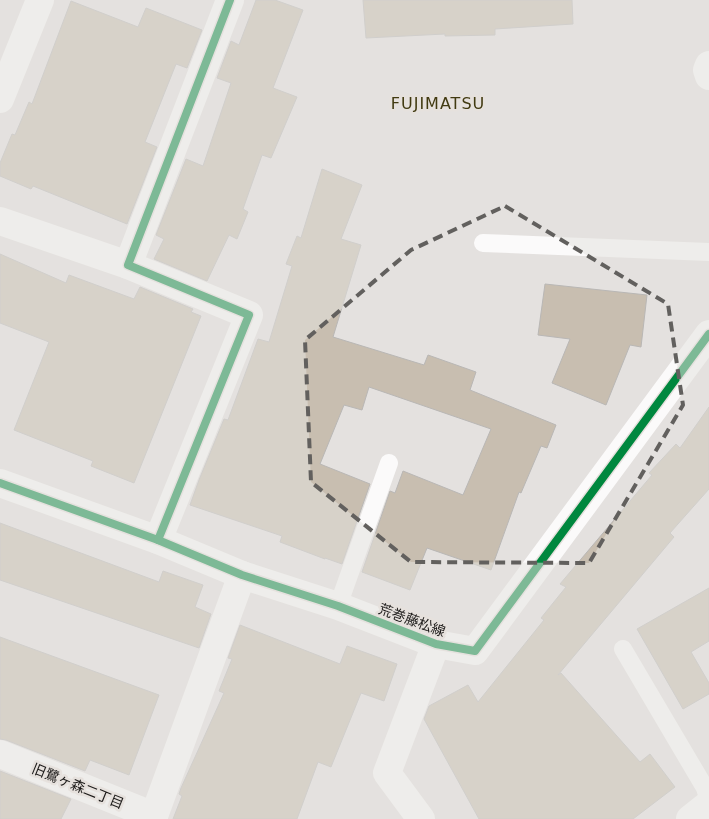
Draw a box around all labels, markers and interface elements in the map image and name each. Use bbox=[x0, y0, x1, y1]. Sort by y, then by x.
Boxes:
district label: FUJIMATSU bbox=[391, 94, 485, 113]
street label: 荒巻藤松線 bbox=[376, 601, 448, 639]
street label: 旧鷺ヶ森二丁目 bbox=[30, 760, 126, 812]

